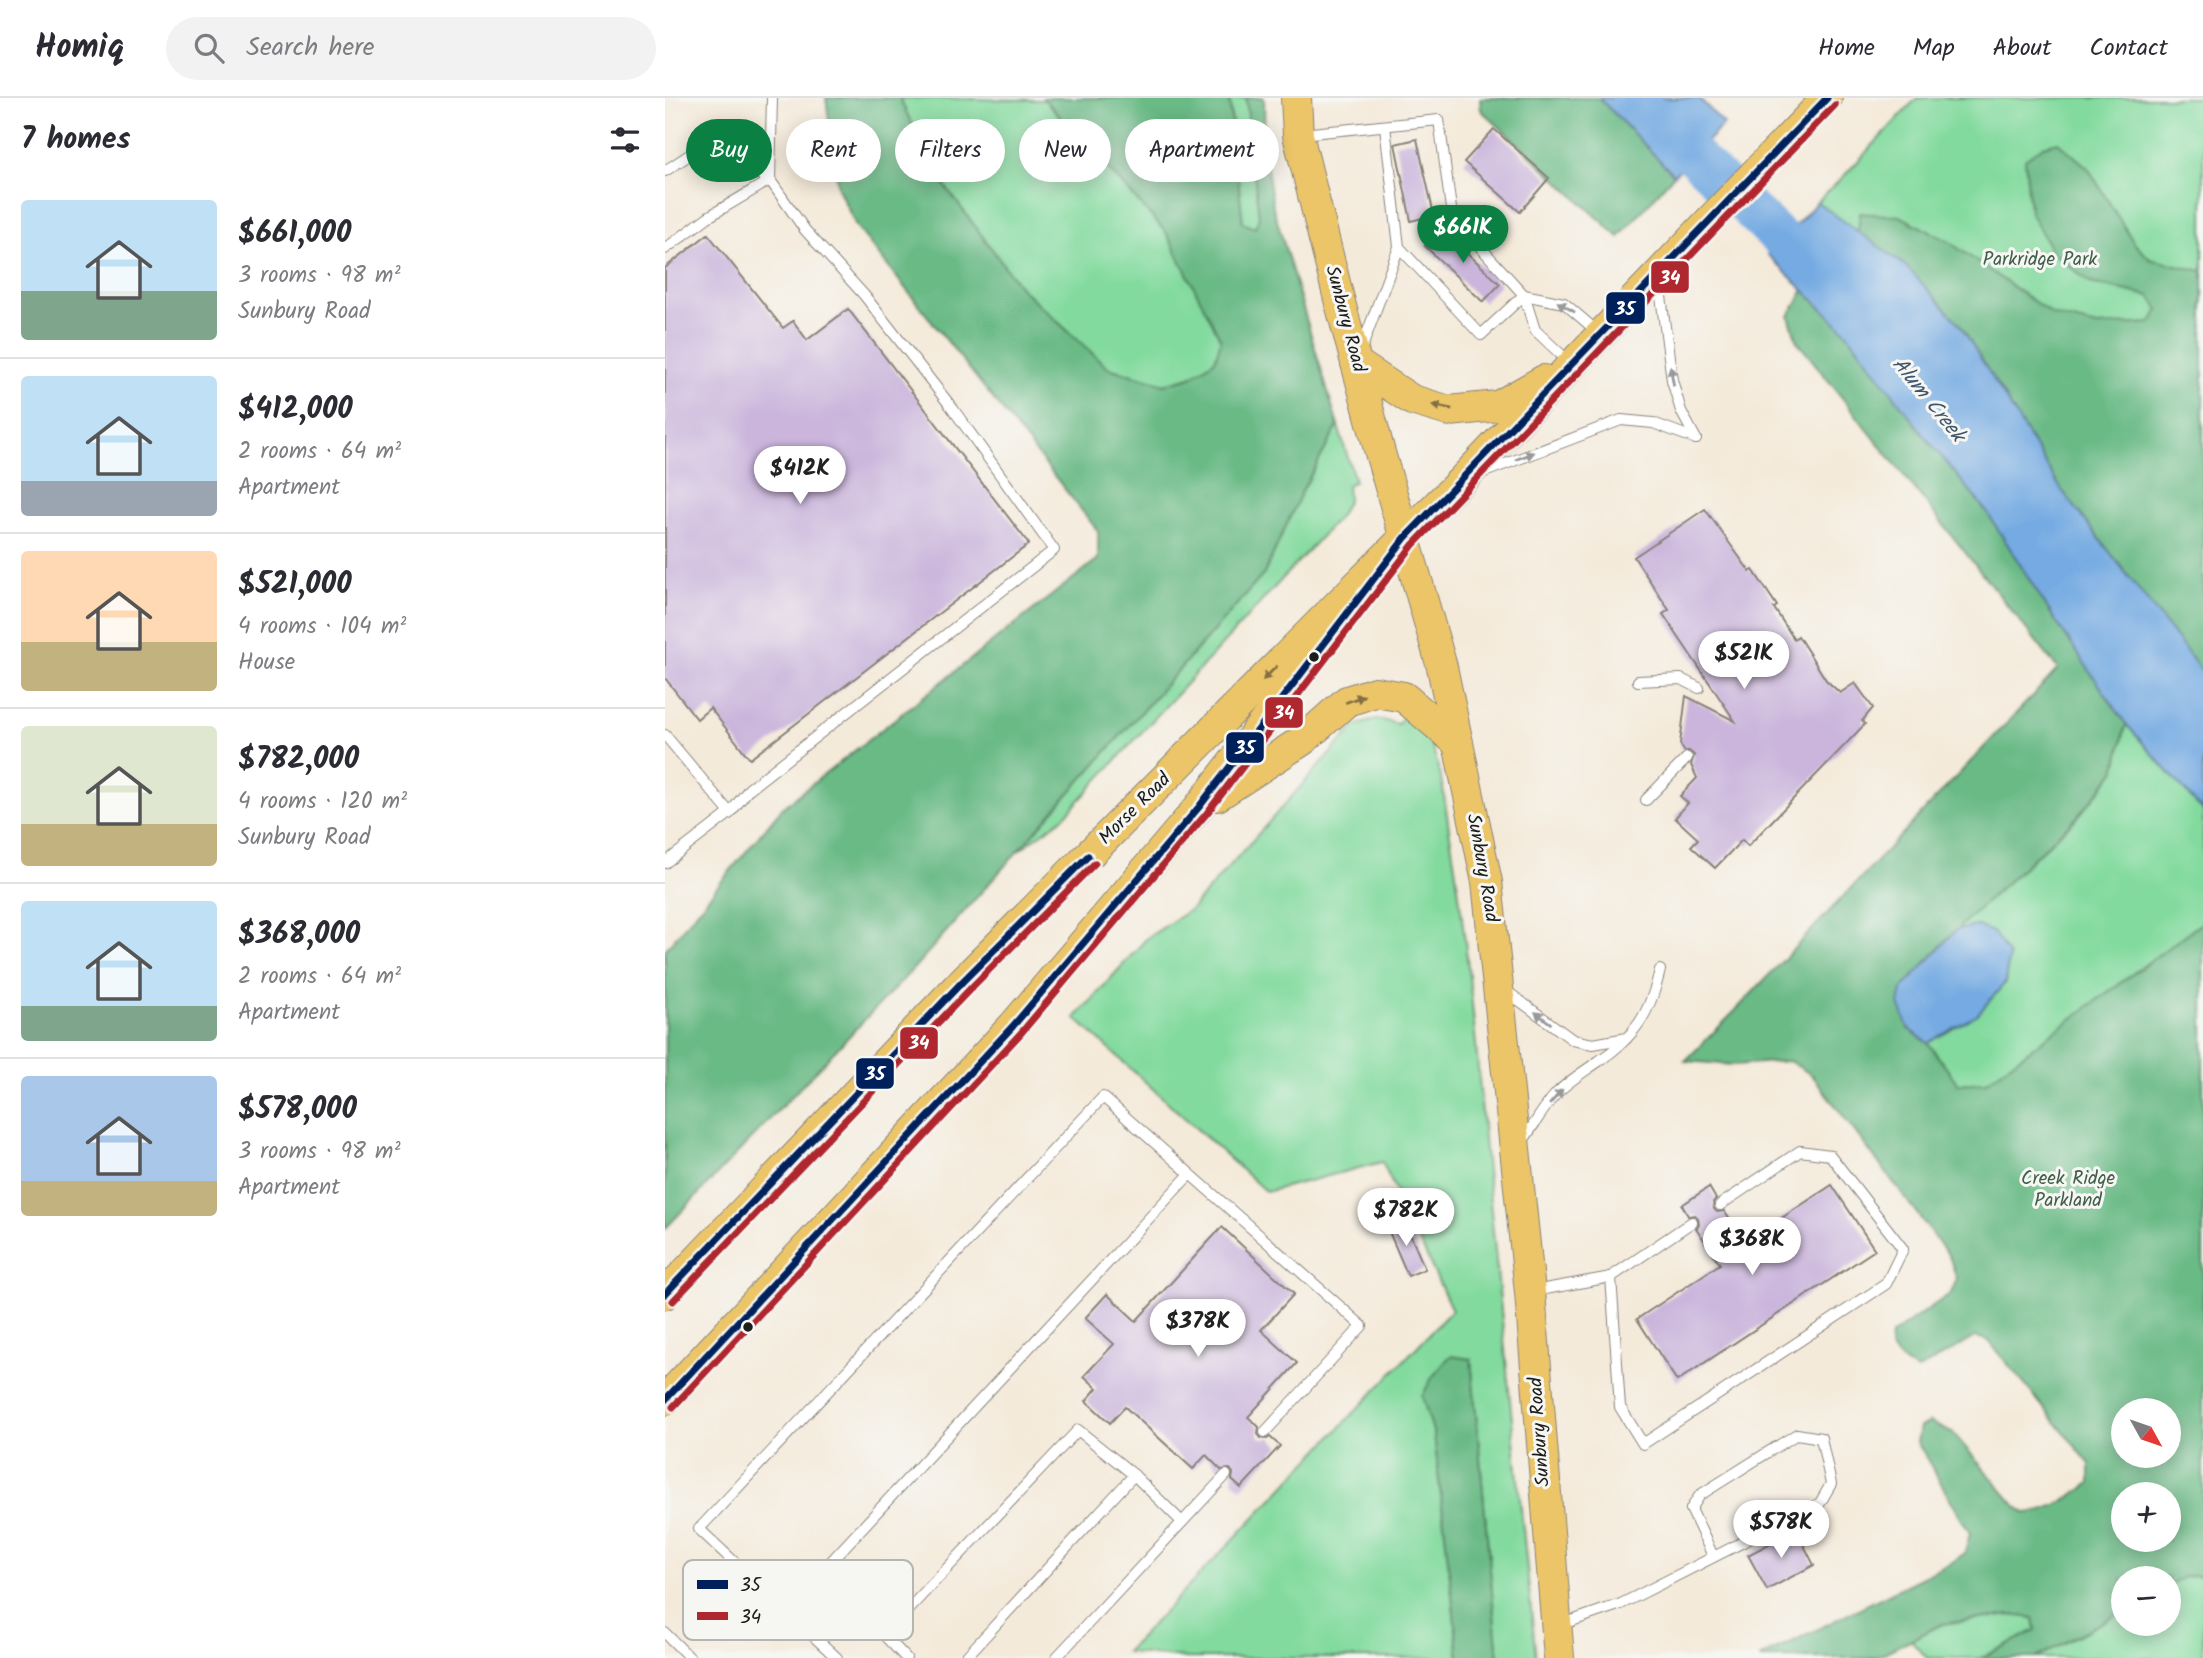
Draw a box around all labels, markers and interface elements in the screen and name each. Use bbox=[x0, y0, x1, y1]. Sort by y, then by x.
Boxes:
search box bbox=[166, 17, 656, 80]
text: Homiq bbox=[35, 22, 124, 75]
text: Search here bbox=[246, 27, 374, 69]
icon: search bbox=[190, 29, 228, 67]
text: Home bbox=[1818, 29, 1875, 68]
text: Map bbox=[1913, 29, 1955, 68]
text: About bbox=[1993, 29, 2051, 68]
text: Contact bbox=[2089, 29, 2168, 68]
text: 7 homes bbox=[21, 116, 131, 164]
chip: Buy bbox=[686, 119, 772, 182]
chip: Rent bbox=[786, 119, 881, 182]
chip: Filters bbox=[895, 119, 1005, 182]
chip: New bbox=[1019, 119, 1111, 182]
chip: Apartment bbox=[1125, 119, 1279, 182]
icon: filters bbox=[606, 121, 644, 159]
pin: $661K bbox=[1414, 206, 1512, 265]
text: $661,000 bbox=[238, 210, 351, 258]
text: $661K bbox=[1433, 210, 1493, 246]
icon: home bbox=[77, 228, 161, 312]
park label: Parkridge Park bbox=[1983, 245, 2097, 275]
text: 3 rooms · 98 m² bbox=[238, 258, 401, 294]
line badge: 34 bbox=[1650, 260, 1690, 294]
street label: Sunbury Road bbox=[1316, 262, 1374, 376]
text: 34 bbox=[1659, 264, 1681, 294]
line badge: 35 bbox=[1605, 291, 1646, 325]
text: Sunbury Road bbox=[238, 294, 370, 330]
text: 35 bbox=[1614, 295, 1636, 325]
one-way arrow bbox=[1556, 301, 1576, 314]
water label: Alum Creek bbox=[1883, 350, 1975, 452]
one-way arrow bbox=[1666, 365, 1677, 387]
text: $412,000 bbox=[238, 386, 353, 434]
one-way arrow bbox=[1431, 402, 1453, 413]
icon: home bbox=[77, 404, 161, 488]
text: 2 rooms · 64 m² bbox=[238, 434, 401, 470]
pin: $412K bbox=[751, 446, 849, 506]
text: $412K bbox=[770, 451, 830, 487]
one-way arrow bbox=[1514, 451, 1535, 462]
text: Apartment bbox=[238, 470, 340, 506]
text: $521,000 bbox=[238, 561, 352, 609]
icon: home bbox=[77, 579, 161, 663]
text: 4 rooms · 104 m² bbox=[238, 609, 406, 645]
pin: $521K bbox=[1695, 632, 1793, 691]
text: $521K bbox=[1714, 636, 1774, 672]
text: House bbox=[238, 645, 295, 681]
unlabelled marker bbox=[1307, 650, 1321, 664]
one-way arrow bbox=[1262, 665, 1279, 681]
one-way arrow bbox=[1344, 693, 1365, 704]
line badge: 34 bbox=[1264, 696, 1304, 729]
text: 34 bbox=[1273, 699, 1295, 729]
line badge: 35 bbox=[1225, 731, 1265, 764]
text: 35 bbox=[1234, 734, 1256, 764]
text: $782,000 bbox=[238, 736, 359, 784]
icon: home bbox=[77, 754, 161, 838]
street label: Morse Road bbox=[1092, 765, 1179, 852]
text: 4 rooms · 120 m² bbox=[238, 784, 407, 820]
street label: Sunbury Road bbox=[1458, 812, 1506, 925]
text: Sunbury Road bbox=[238, 820, 370, 856]
text: $368,000 bbox=[238, 911, 360, 959]
icon: home bbox=[77, 929, 161, 1013]
text: 2 rooms · 64 m² bbox=[238, 959, 401, 995]
text: Apartment bbox=[238, 995, 340, 1031]
one-way arrow bbox=[1534, 1011, 1552, 1025]
line badge: 34 bbox=[899, 1026, 939, 1060]
text: 34 bbox=[908, 1029, 930, 1059]
line badge: 35 bbox=[855, 1057, 895, 1090]
text: 35 bbox=[864, 1060, 886, 1090]
text: $578,000 bbox=[238, 1086, 357, 1134]
one-way arrow bbox=[1548, 1088, 1563, 1105]
icon: home bbox=[77, 1104, 161, 1188]
text: 3 rooms · 98 m² bbox=[238, 1134, 401, 1170]
park label: Creek Ridge Parkland bbox=[2021, 1164, 2115, 1216]
text: Apartment bbox=[238, 1170, 340, 1206]
pin: $782K bbox=[1357, 1188, 1455, 1248]
text: $782K bbox=[1373, 1193, 1439, 1229]
pin: $368K bbox=[1703, 1218, 1801, 1277]
text: $368K bbox=[1719, 1222, 1785, 1258]
pin: $378K bbox=[1149, 1300, 1247, 1359]
text: $378K bbox=[1166, 1304, 1230, 1340]
unlabelled marker bbox=[741, 1320, 755, 1334]
street label: Sunbury Road bbox=[1521, 1376, 1559, 1488]
north arrow bbox=[2111, 1398, 2181, 1468]
map controls bbox=[2111, 1398, 2181, 1636]
button: + bbox=[2111, 1482, 2181, 1552]
pin: $578K bbox=[1732, 1500, 1830, 1560]
text: $578K bbox=[1749, 1505, 1813, 1541]
legend bbox=[683, 1560, 913, 1640]
button: − bbox=[2111, 1566, 2181, 1636]
text: 35 bbox=[740, 1571, 763, 1601]
text: 34 bbox=[740, 1603, 761, 1633]

